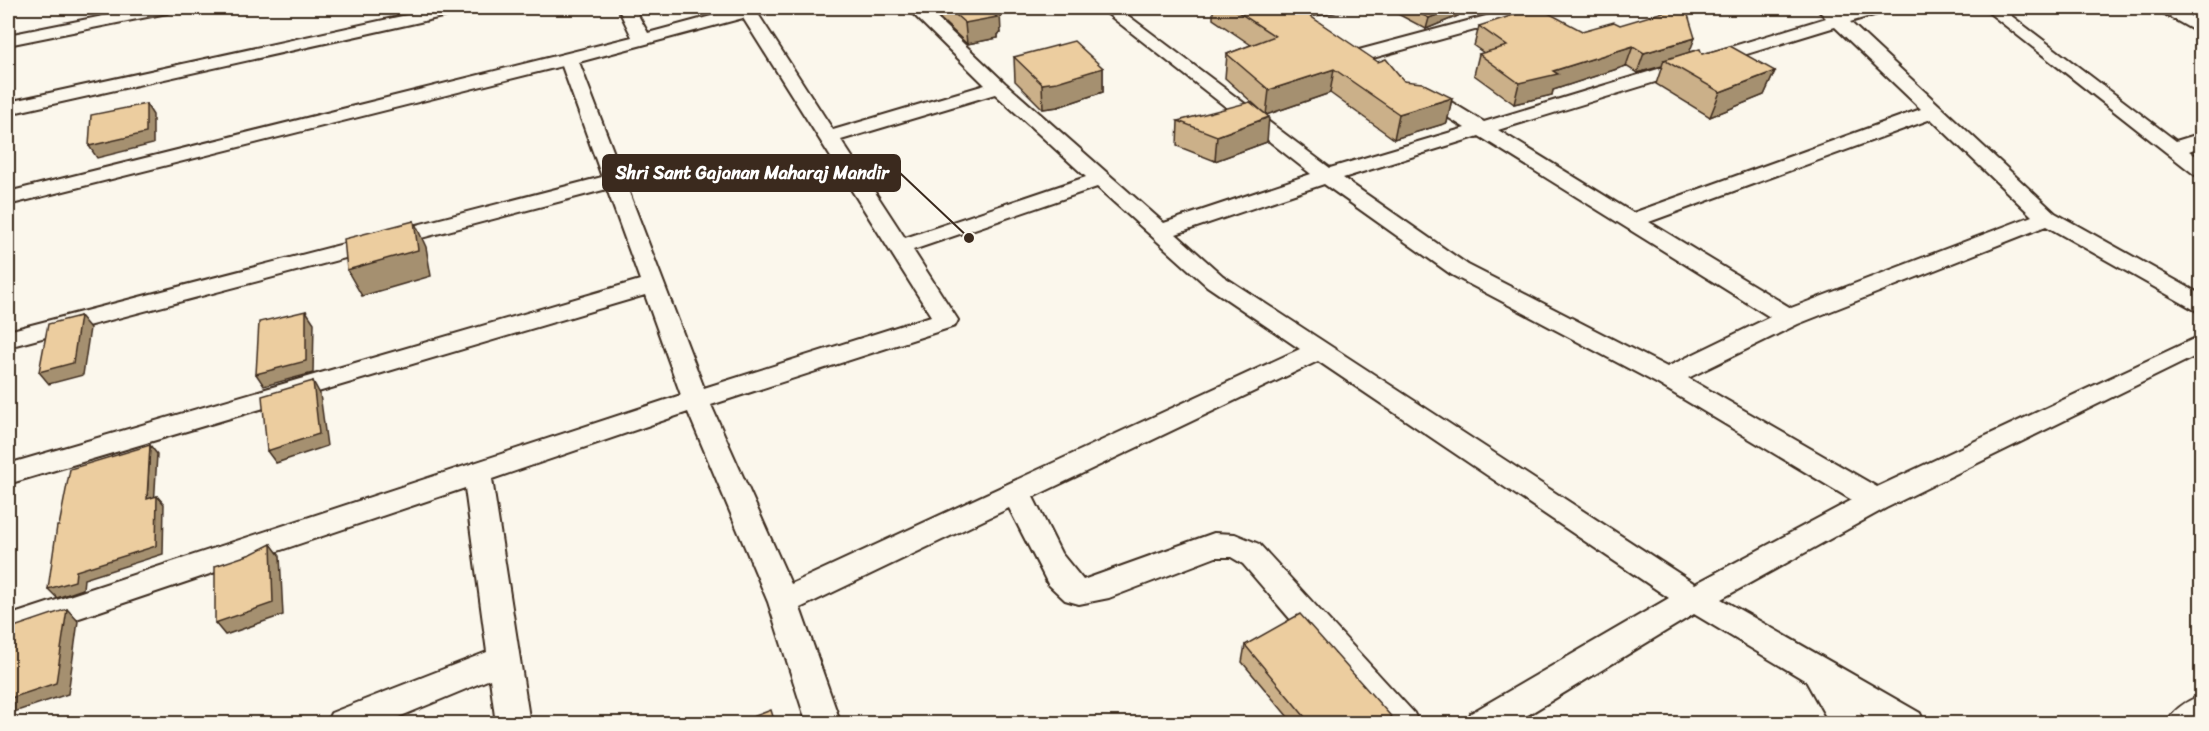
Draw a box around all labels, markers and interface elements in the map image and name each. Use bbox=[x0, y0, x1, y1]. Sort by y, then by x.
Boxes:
callout: Shri Sant Gajanan Maharaj Mandir bbox=[603, 155, 900, 191]
text: Shri Sant Gajanan Maharaj Mandir bbox=[614, 157, 890, 189]

